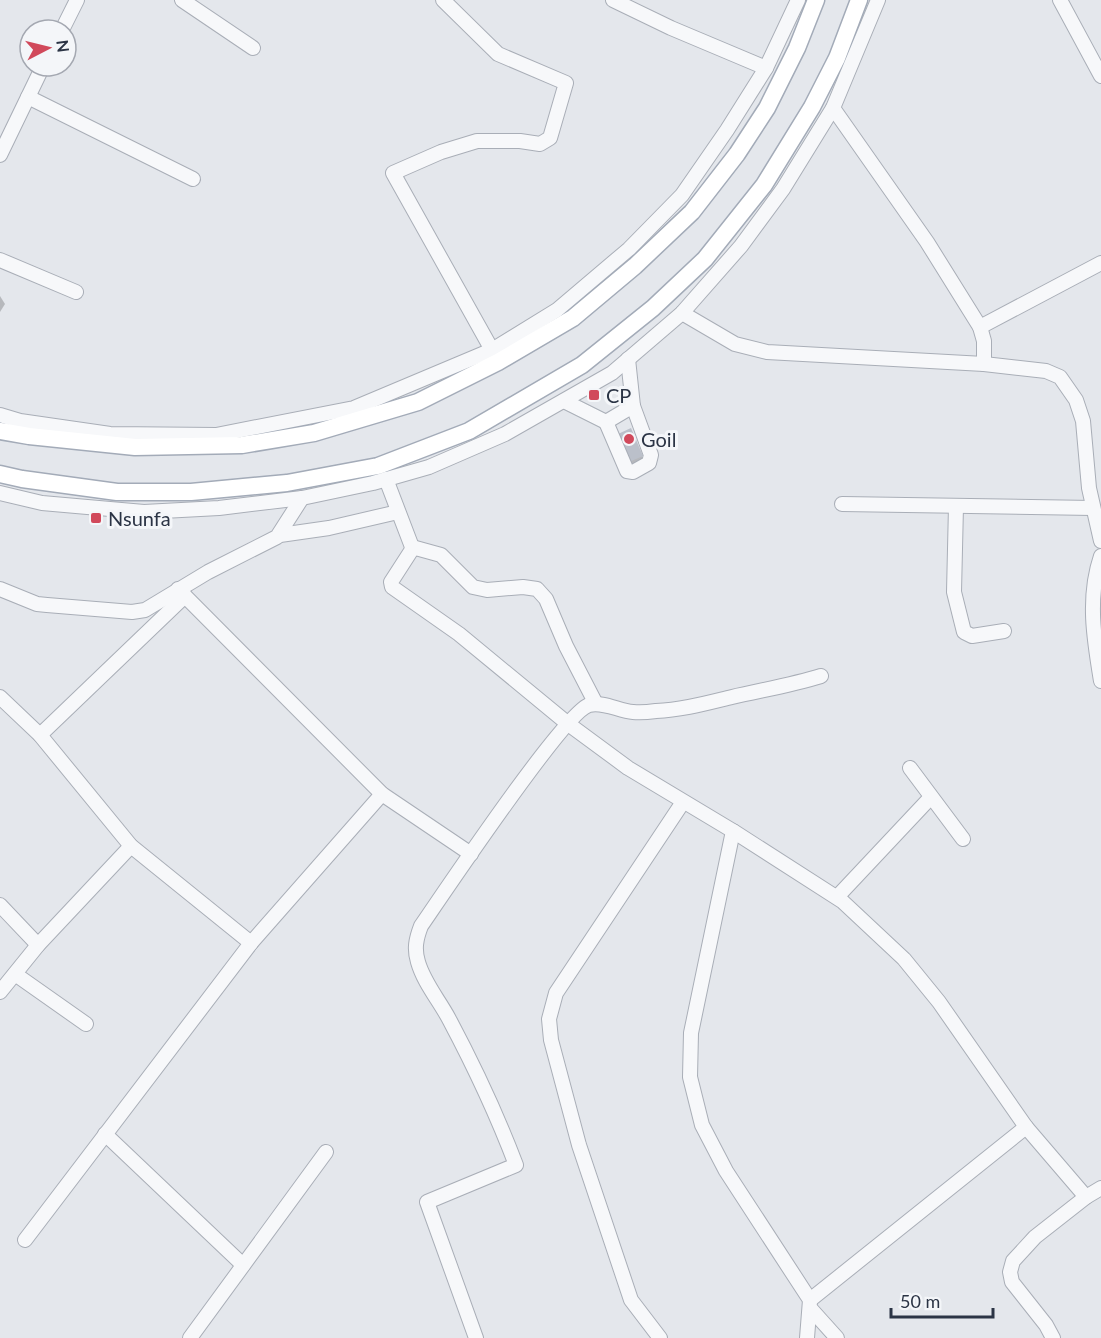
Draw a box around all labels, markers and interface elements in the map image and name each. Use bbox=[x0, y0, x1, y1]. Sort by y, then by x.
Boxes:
north arrow bbox=[18, 18, 78, 78]
text: N bbox=[53, 39, 74, 53]
place label: CP bbox=[606, 383, 631, 407]
marker: CP bbox=[587, 388, 601, 402]
place label: Goil bbox=[641, 427, 676, 451]
marker: Goil bbox=[622, 432, 636, 446]
place label: Nsunfa bbox=[108, 506, 171, 530]
marker: Nsunfa bbox=[89, 511, 103, 525]
scale bar bbox=[891, 1281, 993, 1319]
text: 50 m bbox=[900, 1290, 940, 1312]

